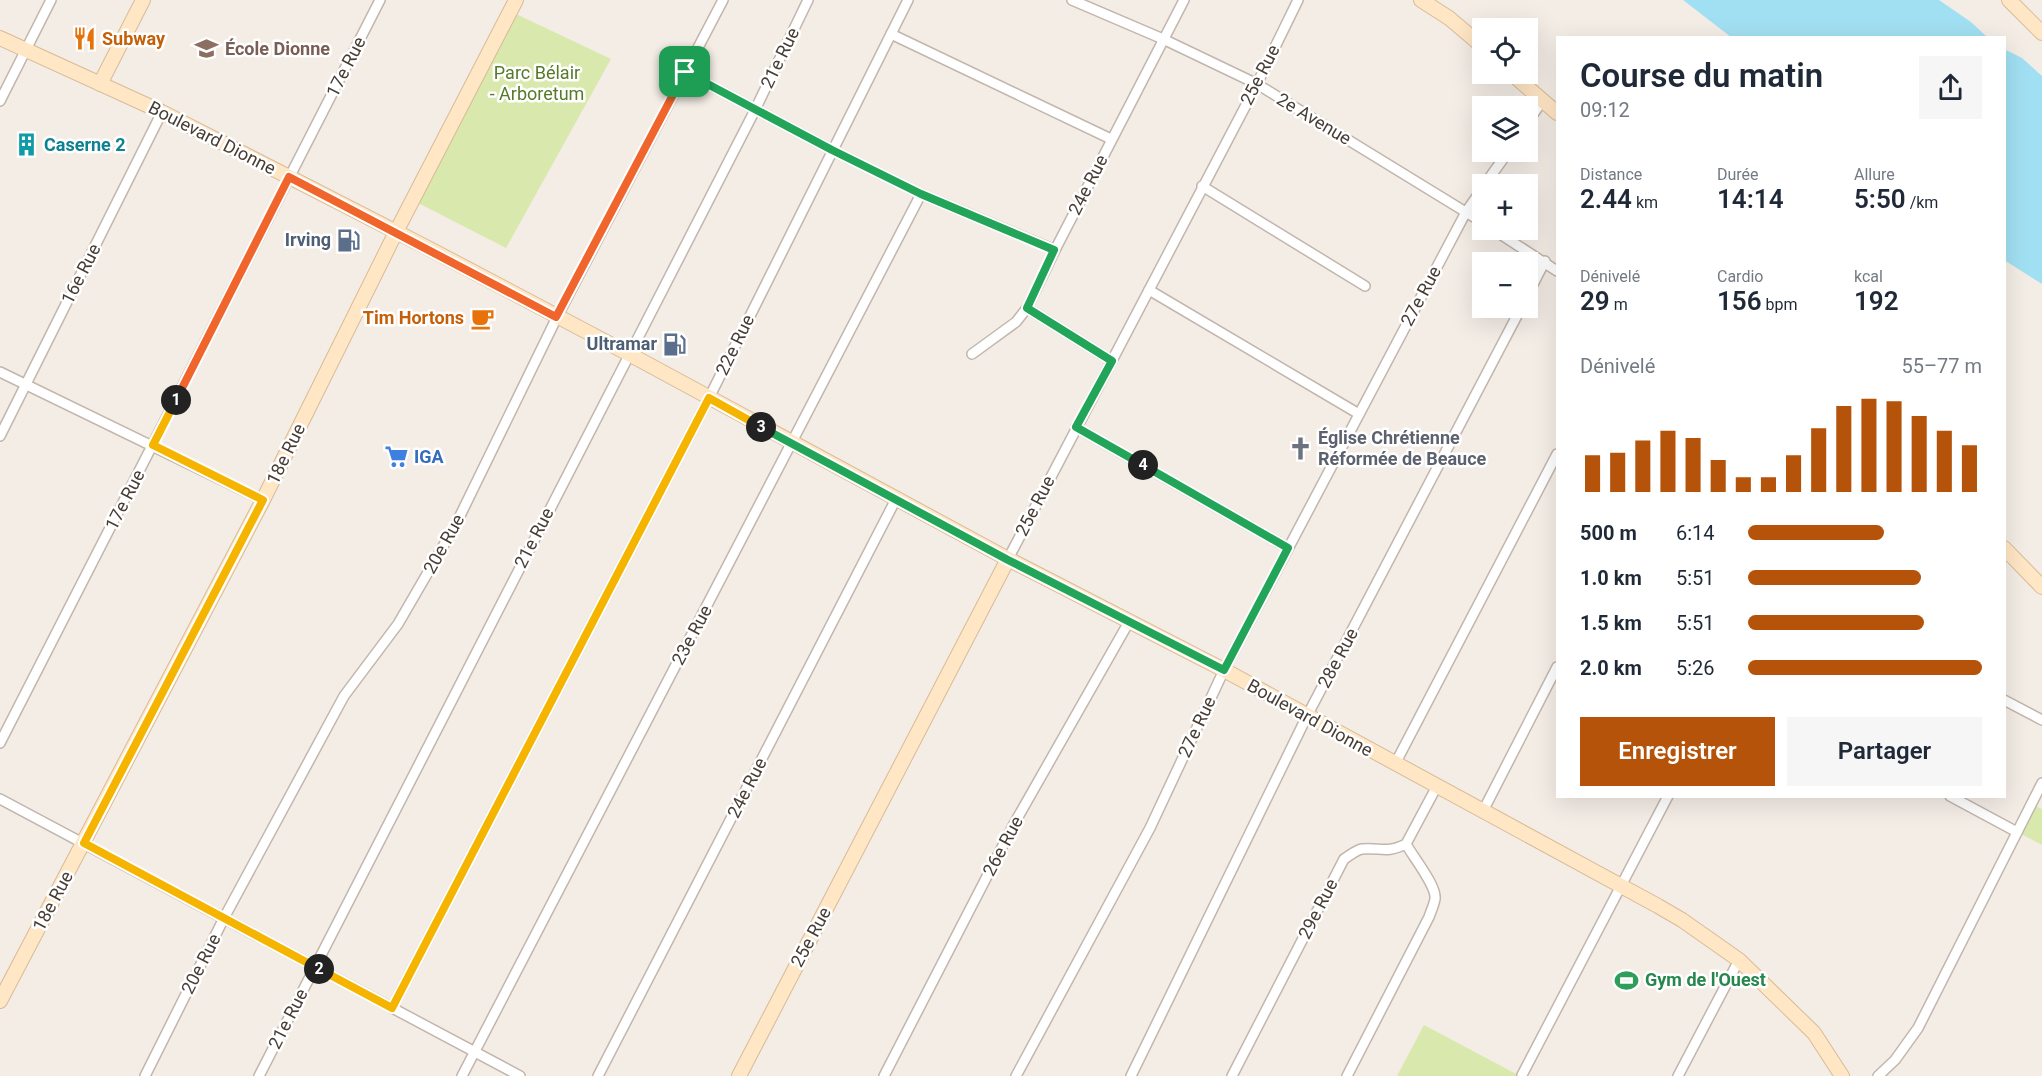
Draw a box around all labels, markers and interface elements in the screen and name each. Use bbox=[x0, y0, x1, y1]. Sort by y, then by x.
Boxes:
map controls bbox=[1472, 18, 1538, 318]
button: locate bbox=[1472, 18, 1538, 84]
street label: 21e Rue bbox=[756, 24, 803, 92]
restaurant icon: Subway bbox=[71, 26, 97, 52]
place label: Subway bbox=[102, 28, 166, 49]
street label: 17e Rue bbox=[321, 33, 370, 100]
school or university icon: École Dionne bbox=[194, 36, 220, 62]
place label: École Dionne bbox=[225, 38, 330, 59]
street label: 25e Rue bbox=[1235, 41, 1284, 108]
pin bbox=[659, 46, 710, 97]
icon: arrive bbox=[668, 55, 701, 88]
text: Course du matin bbox=[1580, 56, 1823, 95]
button: share bbox=[1919, 56, 1982, 119]
park label: Parc Bélair - Arboretum bbox=[490, 62, 584, 104]
street label: 2e Avenue bbox=[1273, 88, 1355, 149]
street label: Boulevard Dionne bbox=[145, 96, 279, 179]
button: layers bbox=[1472, 96, 1538, 162]
text: 09:12 bbox=[1580, 98, 1630, 122]
building icon: Caserne 2 bbox=[13, 132, 39, 158]
place label: Caserne 2 bbox=[44, 134, 126, 155]
street label: 24e Rue bbox=[1063, 151, 1112, 218]
text: Distance bbox=[1580, 165, 1642, 184]
text: Durée bbox=[1717, 165, 1759, 184]
text: Allure bbox=[1854, 165, 1895, 184]
button: + bbox=[1472, 174, 1538, 240]
text: 2.44 bbox=[1580, 184, 1632, 214]
text: 14:14 bbox=[1717, 184, 1784, 214]
text: 5:50 bbox=[1854, 184, 1906, 214]
text: km bbox=[1632, 193, 1658, 212]
text: /km bbox=[1906, 193, 1938, 212]
fuel station icon: Irving bbox=[336, 227, 362, 253]
place label: Irving bbox=[285, 229, 331, 250]
street label: 16e Rue bbox=[56, 240, 105, 307]
button: − bbox=[1472, 252, 1538, 318]
street label: 27e Rue bbox=[1396, 262, 1445, 329]
text: Dénivelé bbox=[1580, 267, 1640, 286]
text: Cardio bbox=[1717, 267, 1763, 286]
text: kcal bbox=[1854, 267, 1883, 286]
text: 29 bbox=[1580, 286, 1610, 316]
text: 156 bbox=[1717, 286, 1762, 316]
text: 192 bbox=[1854, 286, 1899, 316]
text: m bbox=[1610, 295, 1628, 314]
text: bpm bbox=[1762, 295, 1798, 314]
cafe icon: Tim Hortons bbox=[469, 305, 495, 331]
place label: Tim Hortons bbox=[363, 307, 464, 328]
street label: 22e Rue bbox=[711, 311, 758, 379]
fuel station icon: Ultramar bbox=[662, 331, 688, 357]
place label: Ultramar bbox=[587, 333, 657, 354]
text: Dénivelé bbox=[1580, 354, 1655, 378]
text: 55–77 m bbox=[1901, 354, 1982, 378]
pin: 1 bbox=[161, 385, 191, 415]
text: 1 bbox=[171, 390, 181, 409]
pin: 3 bbox=[746, 412, 776, 442]
text: 3 bbox=[756, 417, 766, 436]
street label: 18e Rue bbox=[262, 420, 309, 488]
place label: Église Chrétienne Réformée de Beauce bbox=[1318, 427, 1487, 469]
church icon: Église Chrétienne Réformée de Beauce bbox=[1287, 435, 1313, 461]
supermarket icon: IGA bbox=[383, 444, 409, 470]
place label: IGA bbox=[414, 446, 445, 467]
pin: 4 bbox=[1128, 450, 1158, 480]
text: 4 bbox=[1138, 455, 1148, 474]
street label: 17e Rue bbox=[100, 466, 149, 533]
street label: 25e Rue bbox=[1010, 472, 1059, 539]
street label: 21e Rue bbox=[509, 504, 558, 571]
street label: 20e Rue bbox=[419, 510, 468, 577]
text: 500 m bbox=[1580, 521, 1637, 545]
text: 6:14 bbox=[1676, 521, 1715, 545]
text: 1.0 km bbox=[1580, 566, 1642, 590]
text: 5:51 bbox=[1676, 566, 1715, 590]
street label: 23e Rue bbox=[667, 601, 716, 668]
text: 1.5 km bbox=[1580, 611, 1642, 635]
text: 5:51 bbox=[1676, 611, 1715, 635]
street label: 28e Rue bbox=[1313, 624, 1362, 691]
text: 2.0 km bbox=[1580, 656, 1642, 680]
text: 5:26 bbox=[1676, 656, 1715, 680]
street label: Boulevard Dionne bbox=[1244, 674, 1377, 761]
street label: 27e Rue bbox=[1173, 693, 1220, 761]
button: Enregistrer bbox=[1580, 717, 1775, 786]
button: Partager bbox=[1787, 717, 1982, 786]
street label: 24e Rue bbox=[722, 754, 771, 821]
street label: 26e Rue bbox=[978, 812, 1027, 879]
street label: 18e Rue bbox=[28, 867, 77, 934]
street label: 29e Rue bbox=[1293, 875, 1342, 942]
street label: 25e Rue bbox=[786, 903, 835, 970]
street label: 20e Rue bbox=[176, 930, 225, 997]
pin: 2 bbox=[304, 954, 334, 984]
text: 2 bbox=[314, 959, 324, 978]
sports icon: Gym de l'Ouest bbox=[1614, 967, 1640, 993]
place label: Gym de l'Ouest bbox=[1645, 969, 1766, 990]
street label: 21e Rue bbox=[263, 985, 312, 1052]

